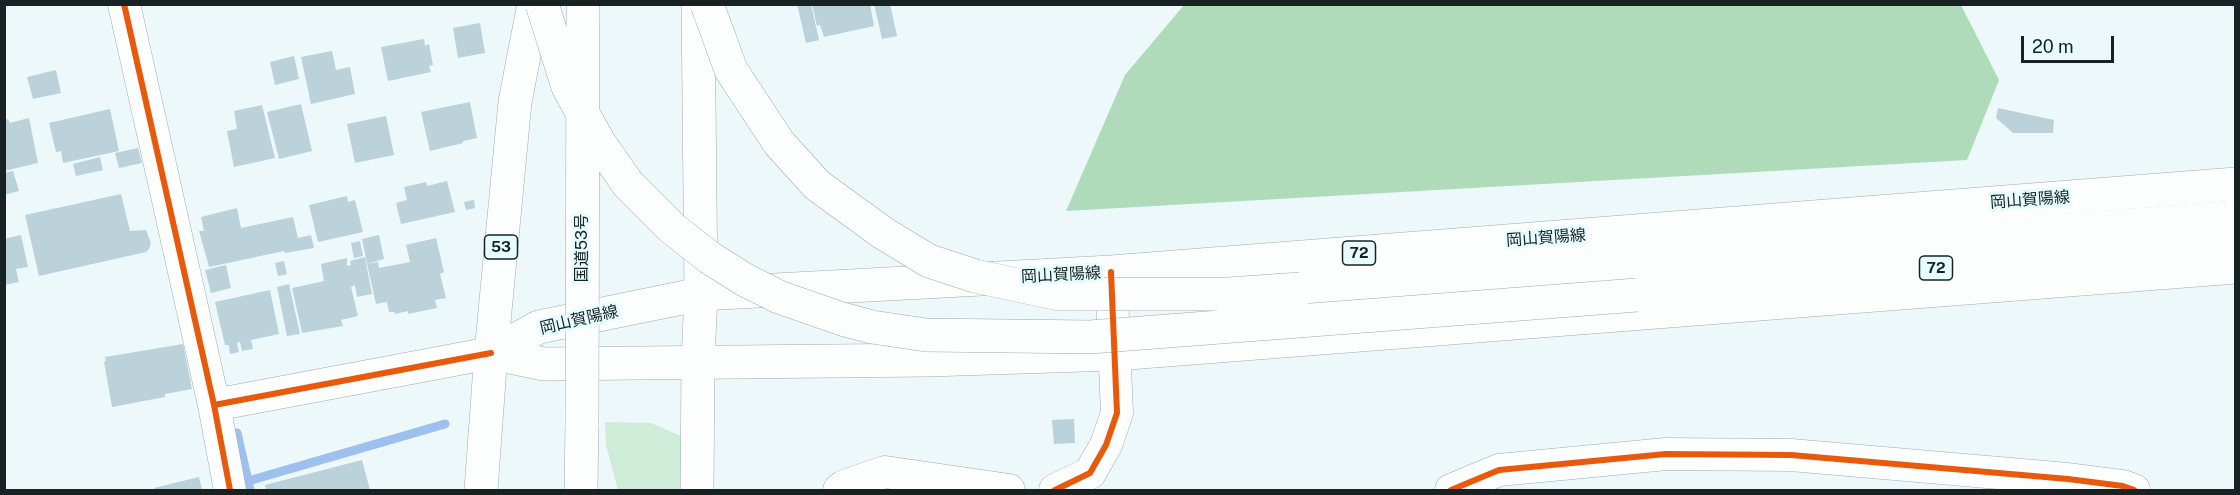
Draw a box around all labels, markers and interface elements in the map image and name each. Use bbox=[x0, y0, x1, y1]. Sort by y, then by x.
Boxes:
scale bar bbox=[2024, 24, 2117, 62]
text: 20 m bbox=[2032, 36, 2074, 57]
street label: 岡山賀陽線 bbox=[1989, 188, 2071, 212]
street label: 国道53号 bbox=[572, 214, 592, 282]
street label: 岡山賀陽線 bbox=[1505, 226, 1587, 250]
road number: 53 bbox=[484, 235, 518, 259]
road number: 72 bbox=[1342, 241, 1376, 265]
road number: 72 bbox=[1920, 256, 1952, 280]
street label: 岡山賀陽線 bbox=[1021, 263, 1101, 287]
street label: 岡山賀陽線 bbox=[538, 302, 620, 338]

